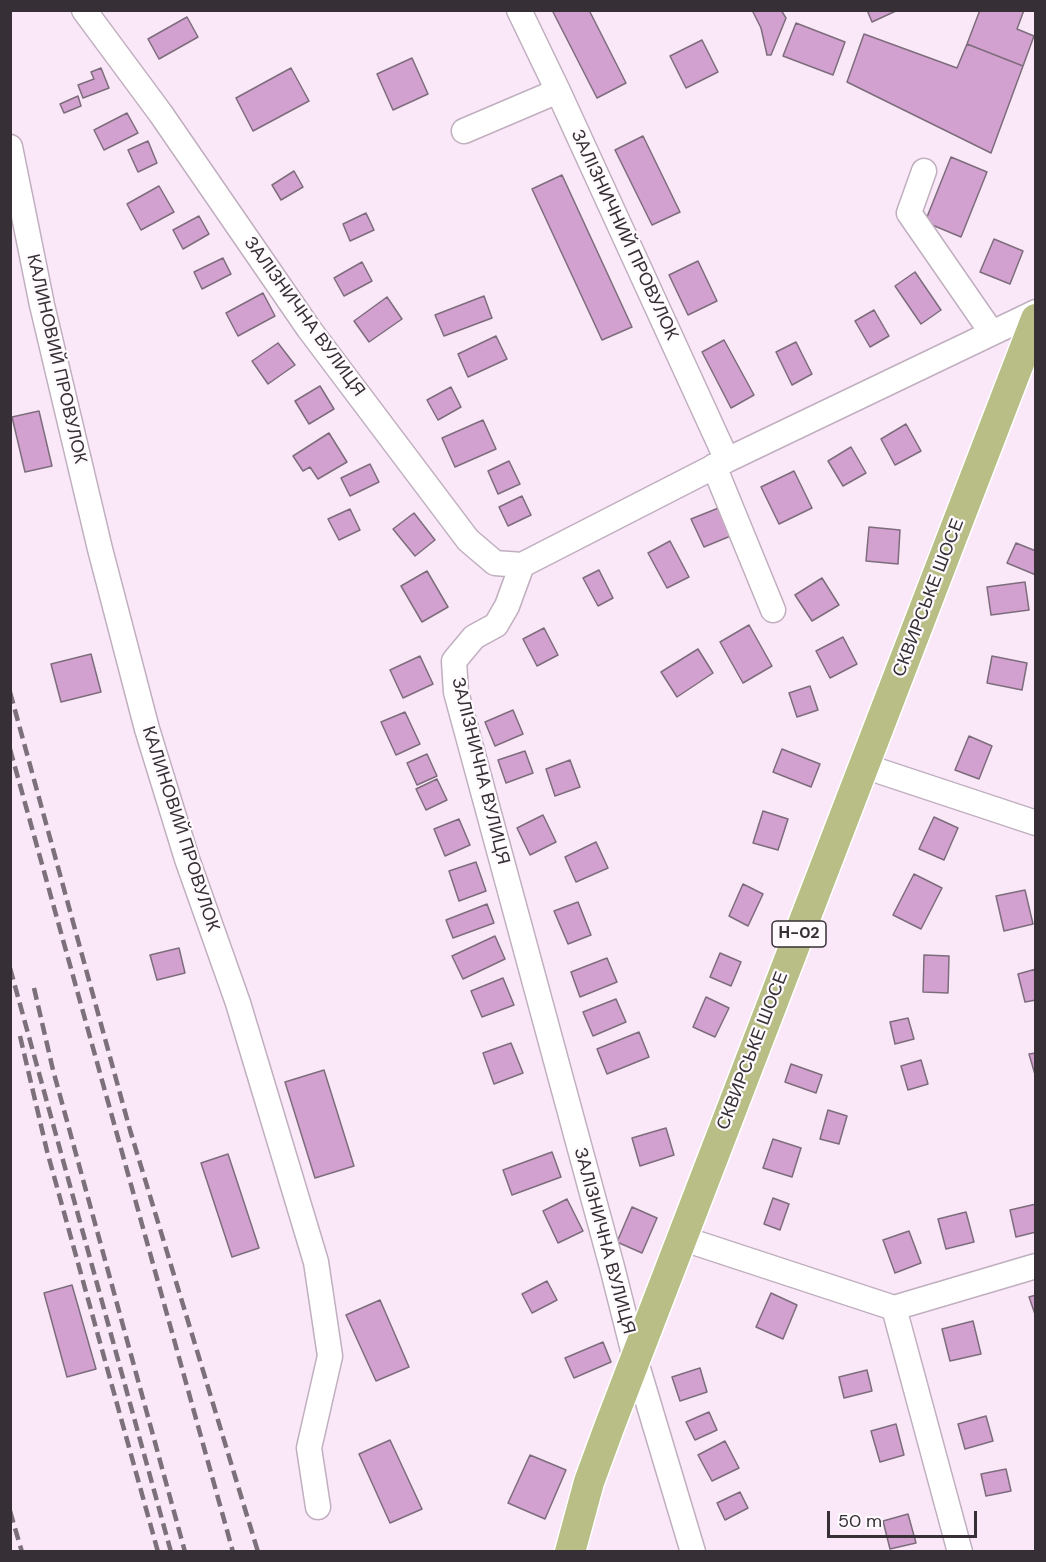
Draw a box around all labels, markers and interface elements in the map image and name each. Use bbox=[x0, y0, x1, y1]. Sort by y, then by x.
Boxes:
street label: ЗАЛІЗНИЧНИЙ ПРОВУЛОК bbox=[566, 126, 682, 344]
street label: ЗАЛІЗНИЧНА ВУЛИЦЯ bbox=[239, 233, 369, 401]
street label: КАЛИНОВИЙ ПРОВУЛОК bbox=[21, 252, 91, 466]
street label: СКВИРСЬКЕ ШОСЕ bbox=[889, 516, 969, 680]
street label: ЗАЛІЗНИЧНА ВУЛИЦЯ bbox=[446, 675, 514, 867]
street label: КАЛИНОВИЙ ПРОВУЛОК bbox=[137, 724, 223, 934]
road number: Н-02 bbox=[772, 921, 826, 947]
street label: СКВИРСЬКЕ ШОСЕ bbox=[713, 969, 793, 1133]
street label: ЗАЛІЗНИЧНА ВУЛИЦЯ bbox=[569, 1145, 639, 1337]
scale bar bbox=[830, 1499, 980, 1537]
text: 50 m bbox=[838, 1509, 882, 1533]

